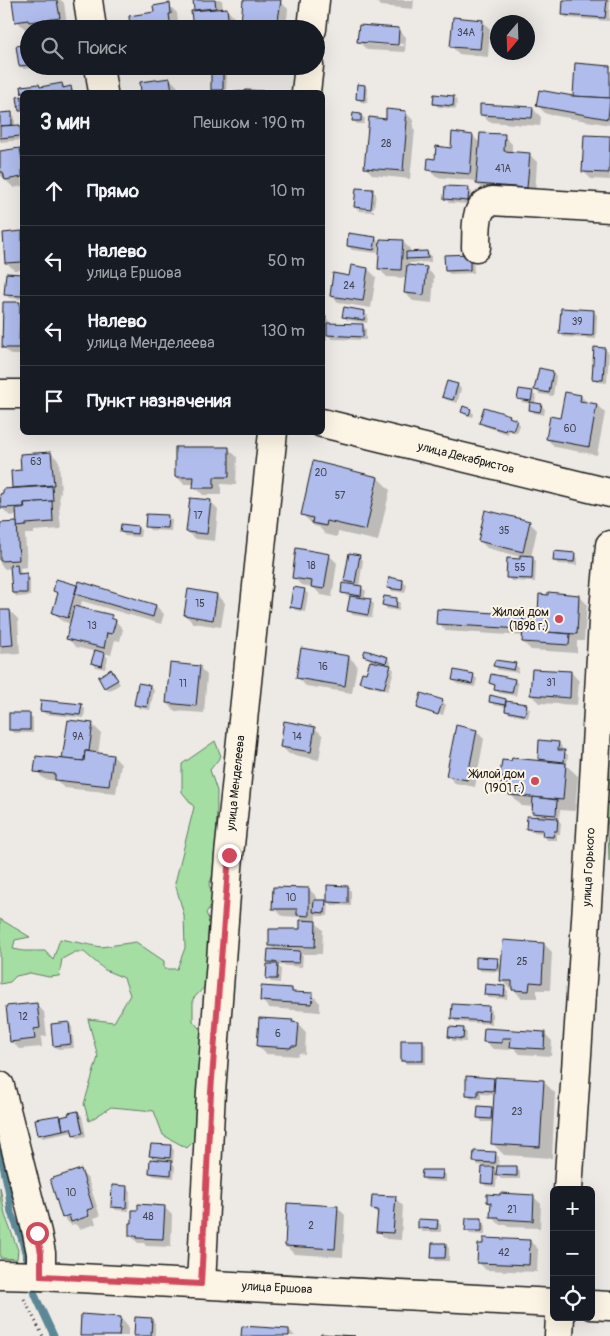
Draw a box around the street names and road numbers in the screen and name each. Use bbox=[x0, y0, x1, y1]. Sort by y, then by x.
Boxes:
street label: улица Декабристов bbox=[415, 438, 516, 477]
street label: улица Менделеева bbox=[223, 734, 249, 832]
street label: улица Горького bbox=[579, 827, 599, 908]
street label: улица Ершова bbox=[240, 1279, 313, 1297]

